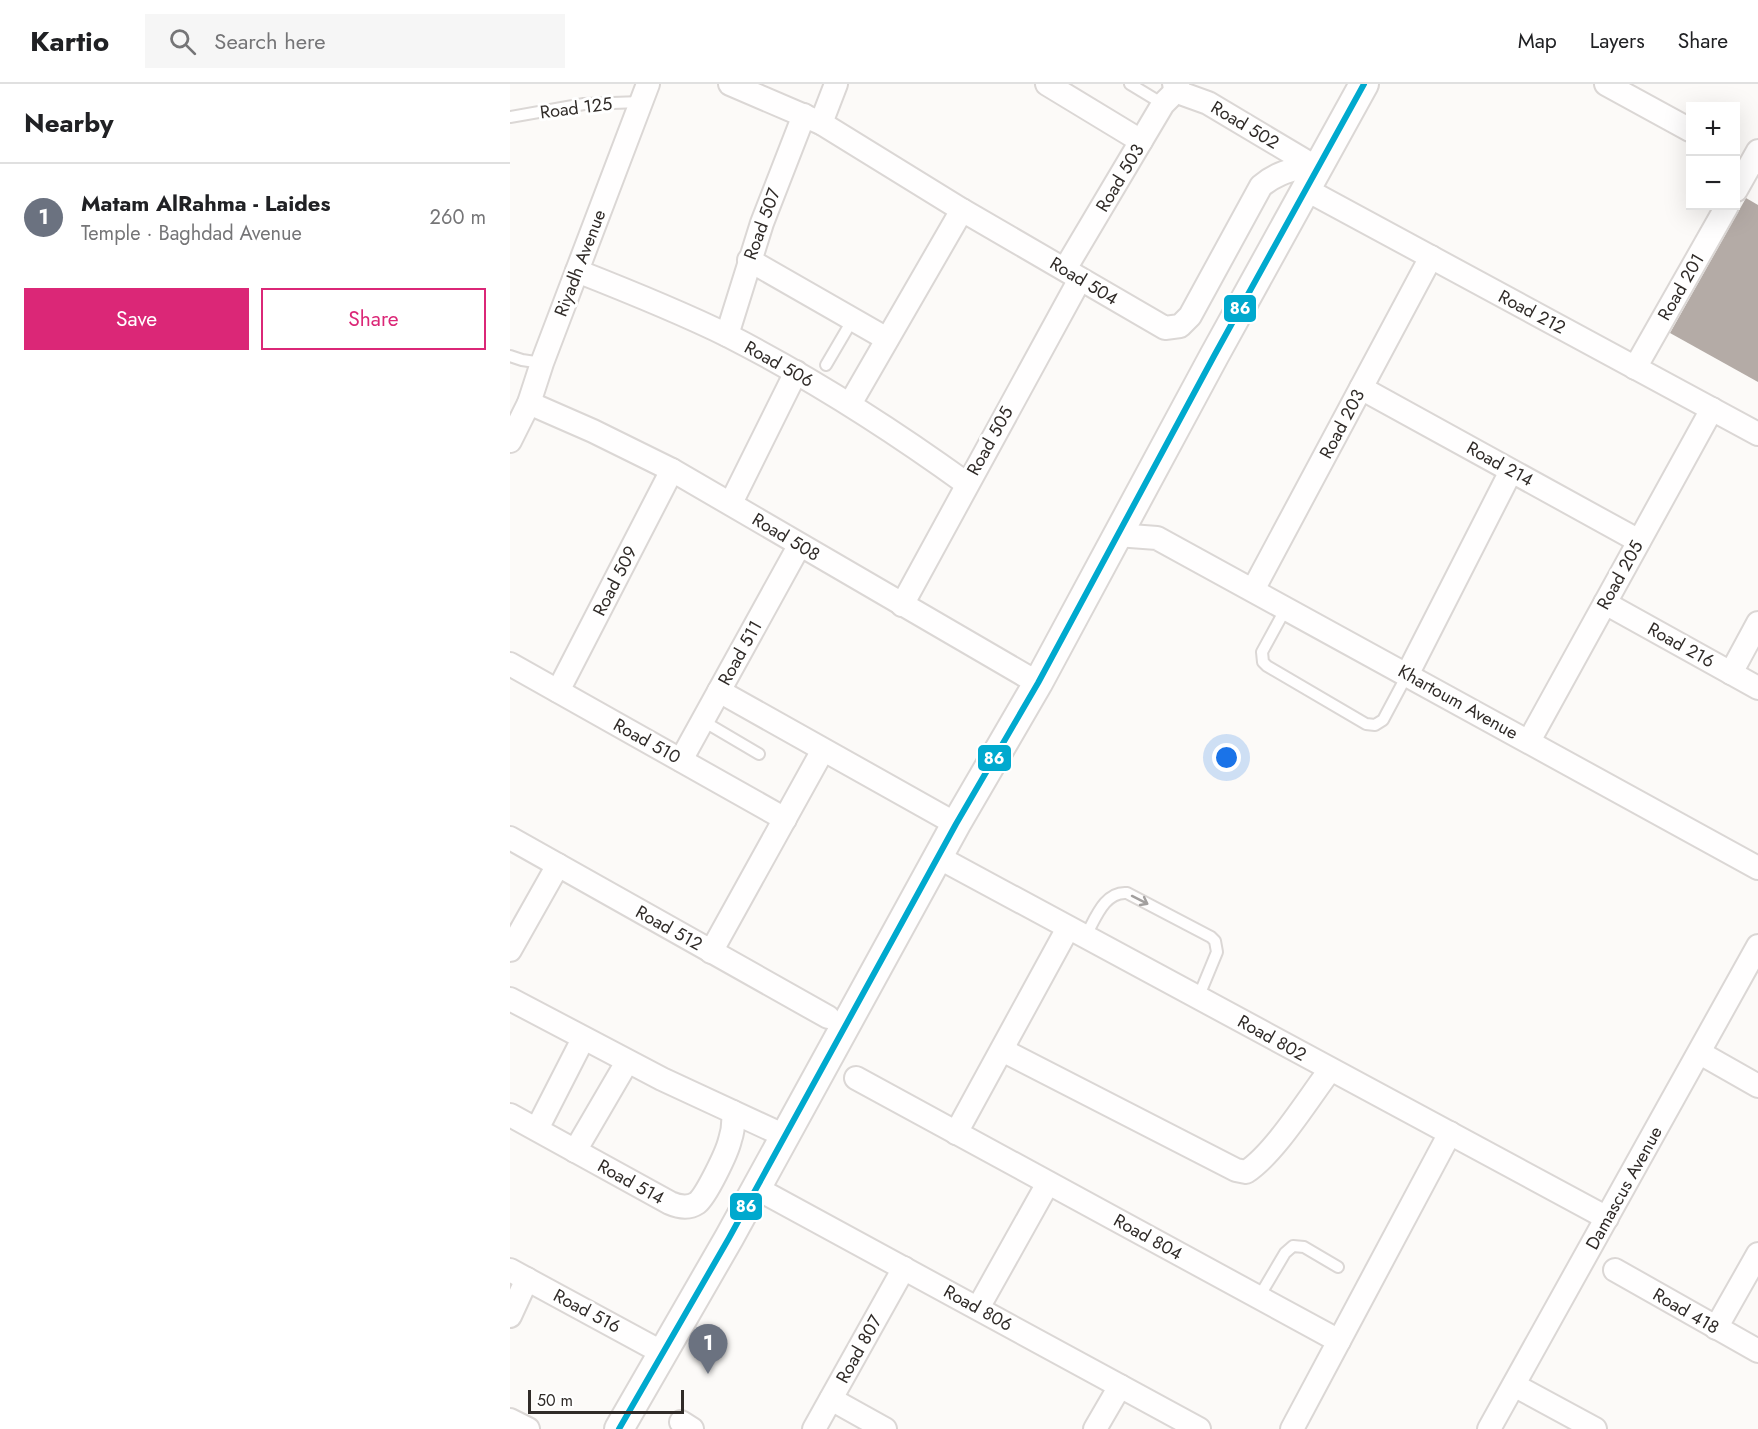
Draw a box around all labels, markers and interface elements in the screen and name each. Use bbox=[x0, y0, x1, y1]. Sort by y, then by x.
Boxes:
search box bbox=[145, 14, 565, 68]
text: Kartio bbox=[30, 21, 109, 62]
icon: search bbox=[166, 25, 199, 58]
text: Search here bbox=[214, 25, 326, 57]
text: Map bbox=[1518, 26, 1557, 56]
text: Layers bbox=[1590, 26, 1645, 56]
text: Share bbox=[1678, 26, 1728, 56]
street label: Road 125 bbox=[538, 91, 614, 125]
street label: Road 502 bbox=[1206, 94, 1284, 156]
map controls bbox=[1686, 102, 1740, 210]
button: + bbox=[1686, 102, 1740, 156]
text: Nearby bbox=[24, 104, 113, 142]
street label: Road 503 bbox=[1090, 139, 1151, 217]
button: − bbox=[1686, 156, 1740, 210]
street label: Road 507 bbox=[737, 184, 787, 264]
text: Matam AlRahma - Laides bbox=[81, 187, 330, 219]
text: 1 bbox=[38, 203, 49, 232]
text: 260 m bbox=[430, 203, 486, 232]
street label: Riyadh Avenue bbox=[548, 206, 612, 320]
text: Temple · Baghdad Avenue bbox=[81, 219, 302, 248]
street label: Road 201 bbox=[1651, 249, 1711, 325]
street label: Road 504 bbox=[1045, 250, 1123, 312]
street label: Road 212 bbox=[1494, 283, 1570, 341]
button: Save bbox=[24, 288, 249, 350]
button: Share bbox=[261, 288, 486, 350]
line badge: 86 bbox=[1223, 294, 1257, 323]
text: 86 bbox=[1230, 297, 1250, 320]
street label: Road 506 bbox=[740, 334, 818, 394]
street label: Road 203 bbox=[1313, 385, 1371, 463]
street label: Road 505 bbox=[960, 402, 1020, 480]
street label: Road 214 bbox=[1462, 435, 1538, 493]
street label: Road 508 bbox=[747, 507, 825, 567]
street label: Road 205 bbox=[1590, 536, 1650, 614]
street label: Road 509 bbox=[586, 541, 644, 621]
street label: Road 511 bbox=[712, 616, 768, 690]
street label: Road 216 bbox=[1643, 616, 1719, 674]
street label: Khartoum Avenue bbox=[1393, 658, 1523, 746]
street label: Road 510 bbox=[609, 712, 686, 770]
your location bbox=[1212, 743, 1241, 772]
line badge: 86 bbox=[977, 744, 1012, 772]
text: 86 bbox=[984, 747, 1004, 770]
one-way arrow bbox=[1130, 895, 1148, 906]
street label: Road 512 bbox=[631, 899, 707, 957]
street label: Road 802 bbox=[1233, 1008, 1311, 1068]
street label: Damascus Avenue bbox=[1579, 1122, 1669, 1254]
street label: Road 514 bbox=[593, 1153, 669, 1211]
line badge: 86 bbox=[729, 1192, 763, 1221]
text: 86 bbox=[736, 1195, 756, 1218]
street label: Road 804 bbox=[1109, 1207, 1187, 1267]
street label: Road 806 bbox=[939, 1278, 1017, 1338]
street label: Road 516 bbox=[549, 1282, 625, 1340]
street label: Road 418 bbox=[1648, 1282, 1724, 1340]
street label: Road 807 bbox=[830, 1310, 889, 1388]
pin: 1 bbox=[688, 1324, 728, 1374]
scale bar bbox=[528, 1387, 684, 1414]
text: 50 m bbox=[537, 1389, 573, 1412]

